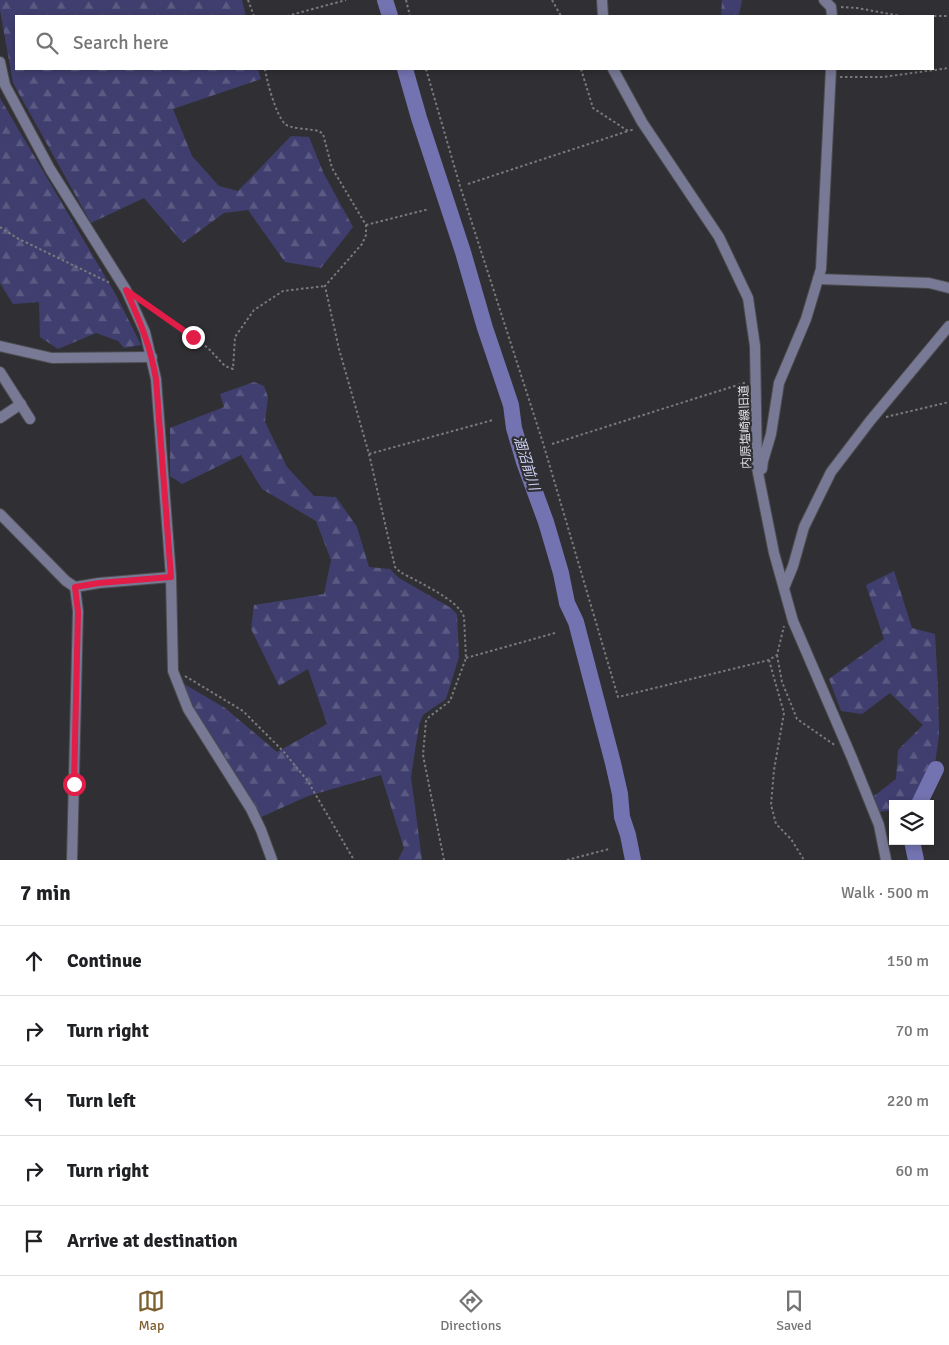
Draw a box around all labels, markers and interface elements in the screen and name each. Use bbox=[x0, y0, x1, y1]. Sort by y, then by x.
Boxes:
search box bbox=[15, 15, 934, 70]
icon: search bbox=[33, 29, 61, 57]
text: Search here bbox=[73, 31, 169, 55]
route end bbox=[182, 326, 205, 349]
street label: 内原塩崎線旧道 bbox=[737, 385, 754, 469]
water label: 涸沼前川 bbox=[510, 434, 543, 494]
route start bbox=[63, 773, 86, 796]
map controls bbox=[889, 800, 934, 845]
button: layers bbox=[889, 800, 934, 845]
text: 7 min bbox=[20, 880, 71, 906]
text: Walk · 500 m bbox=[841, 883, 929, 903]
icon: ahead bbox=[20, 947, 48, 975]
text: Continue bbox=[67, 949, 142, 973]
text: 150 m bbox=[887, 951, 929, 971]
icon: right bbox=[20, 1017, 48, 1045]
text: Turn right bbox=[67, 1019, 149, 1043]
text: 70 m bbox=[895, 1021, 929, 1041]
icon: left bbox=[20, 1087, 48, 1115]
text: Turn left bbox=[67, 1089, 136, 1113]
text: 220 m bbox=[887, 1091, 929, 1111]
icon: right bbox=[20, 1157, 48, 1185]
text: Turn right bbox=[67, 1159, 149, 1183]
text: 60 m bbox=[895, 1161, 929, 1181]
icon: arrive bbox=[20, 1227, 48, 1255]
text: Arrive at destination bbox=[67, 1229, 238, 1253]
tab: Map bbox=[137, 1287, 165, 1334]
tab: Directions bbox=[440, 1287, 501, 1334]
tab: Saved bbox=[776, 1287, 812, 1334]

